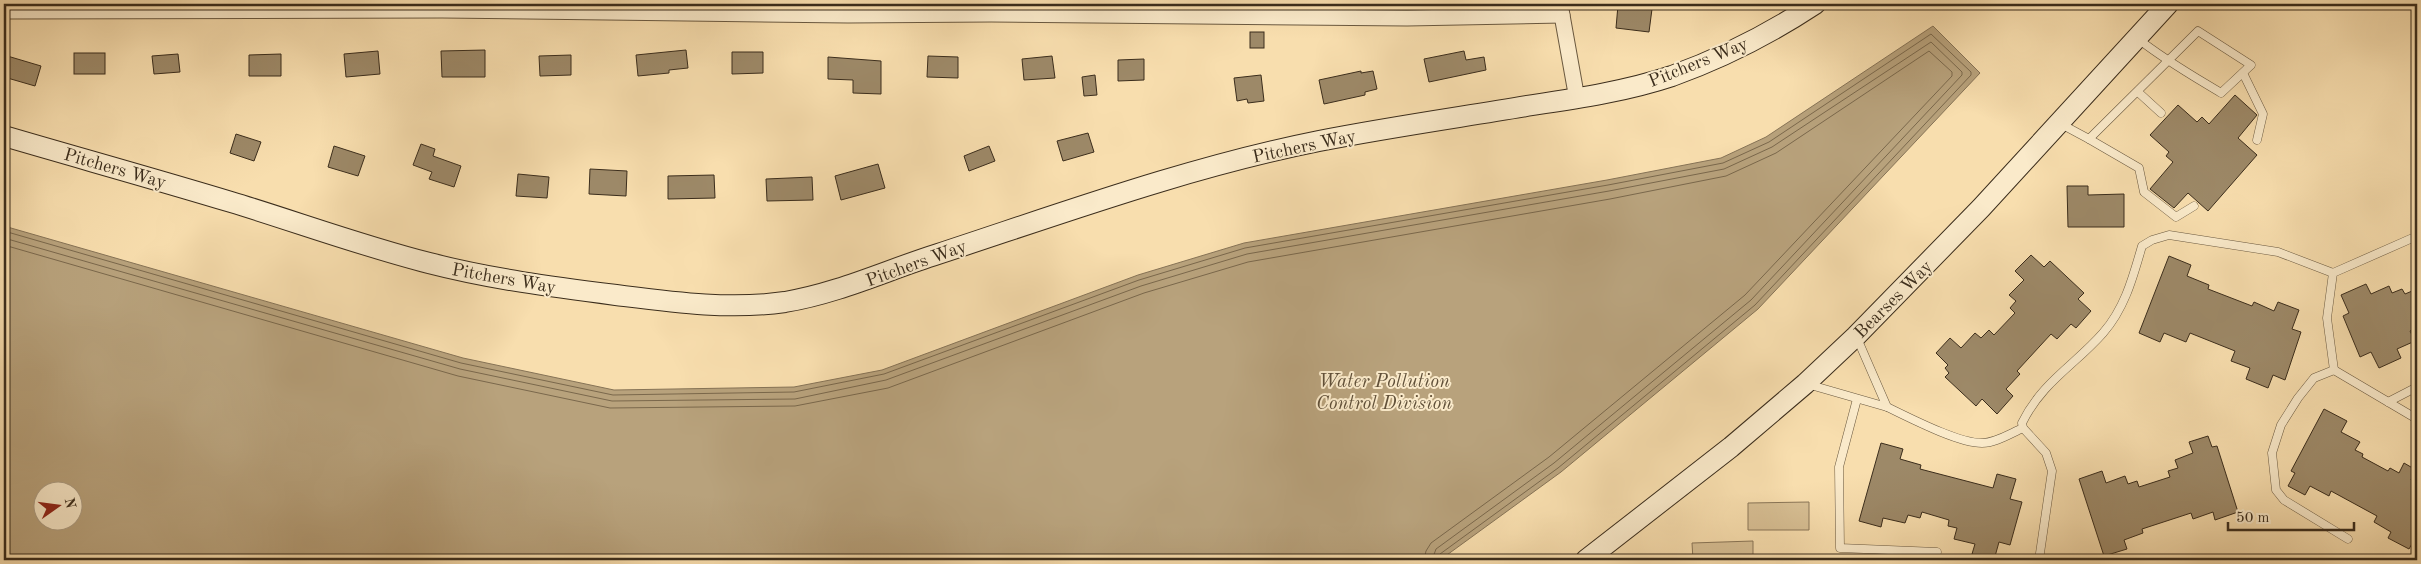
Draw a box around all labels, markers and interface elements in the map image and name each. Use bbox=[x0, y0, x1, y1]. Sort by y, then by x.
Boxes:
street label: Pitchers Way bbox=[1646, 35, 1751, 91]
street label: Pitchers Way bbox=[1251, 127, 1358, 167]
street label: Pitchers Way bbox=[62, 146, 168, 192]
street label: Pitchers Way bbox=[864, 237, 969, 290]
street label: Bearses Way bbox=[1851, 257, 1936, 342]
street label: Pitchers Way bbox=[450, 261, 558, 297]
water label: Water Pollution Control Division bbox=[1316, 373, 1452, 414]
north arrow bbox=[32, 482, 82, 532]
text: N bbox=[62, 496, 78, 510]
scale bar bbox=[2228, 499, 2355, 531]
text: 50 m bbox=[2236, 511, 2270, 526]

